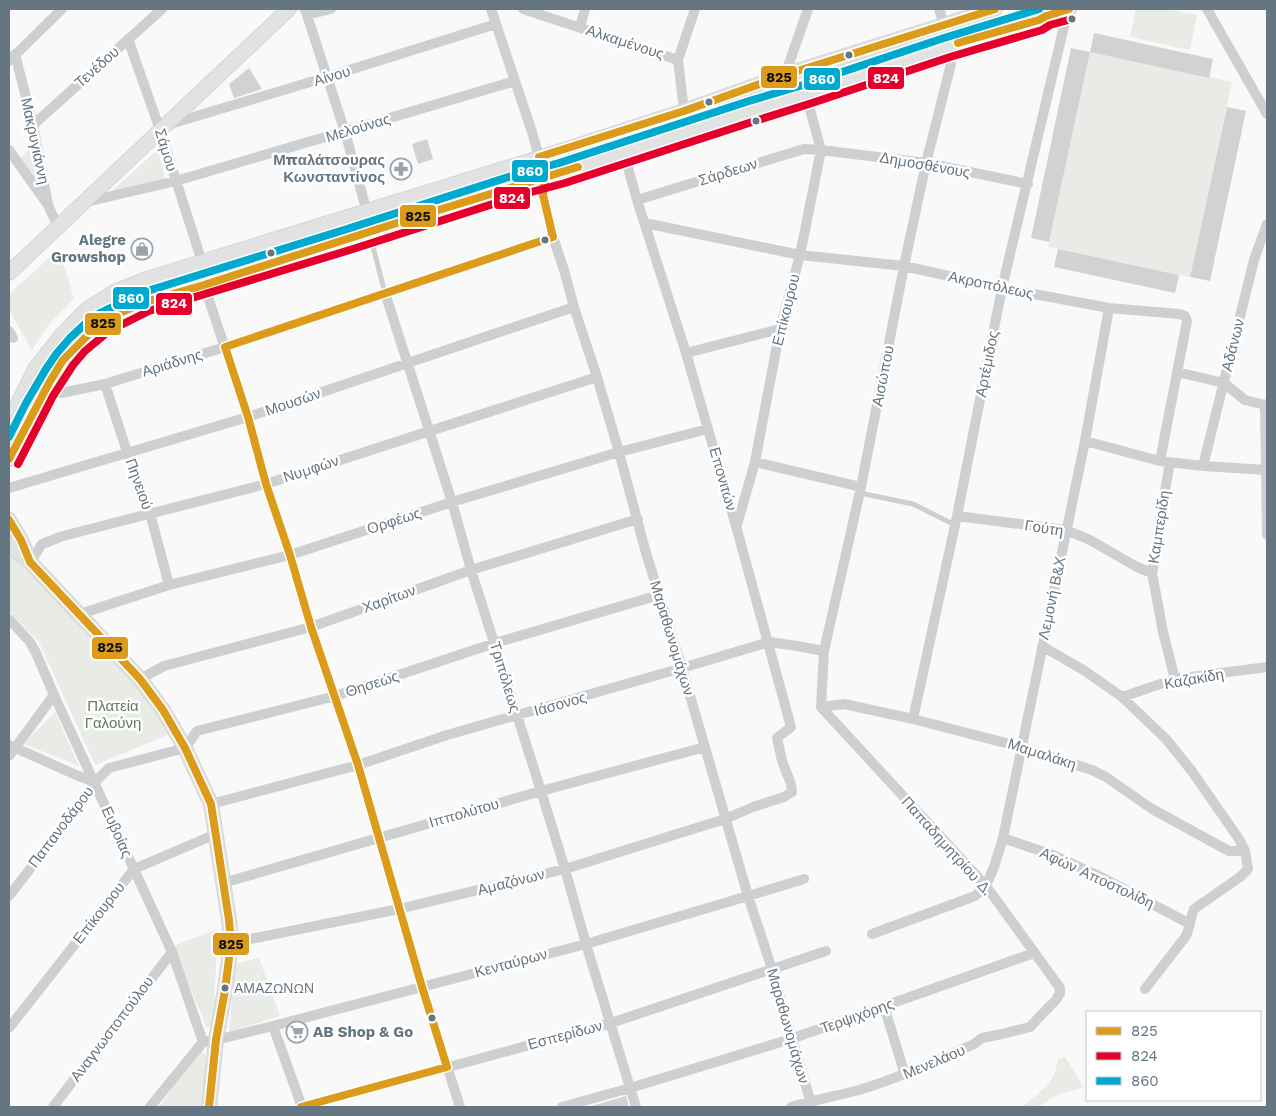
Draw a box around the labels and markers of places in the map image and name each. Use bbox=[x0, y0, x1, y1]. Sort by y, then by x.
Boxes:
unlabelled marker bbox=[1067, 14, 1077, 24]
unlabelled marker bbox=[844, 50, 854, 60]
unlabelled marker bbox=[704, 97, 714, 107]
unlabelled marker bbox=[751, 116, 761, 126]
place label: Μπαλάτσουρας Κωνσταντίνος bbox=[273, 151, 385, 186]
pharmacy icon: Μπαλάτσουρας Κωνσταντίνος bbox=[389, 157, 413, 181]
place label: Alegre Growshop bbox=[51, 231, 126, 266]
unlabelled marker bbox=[540, 235, 550, 245]
shop icon: Alegre Growshop bbox=[130, 237, 154, 261]
unlabelled marker bbox=[266, 248, 276, 258]
place label: ΑΜΑΖΩΝΩΝ bbox=[234, 980, 314, 996]
marker: ΑΜΑΖΩΝΩΝ bbox=[220, 983, 230, 993]
unlabelled marker bbox=[427, 1013, 437, 1023]
supermarket icon: AB Shop & Go bbox=[285, 1020, 309, 1044]
place label: AB Shop & Go bbox=[313, 1023, 413, 1041]

